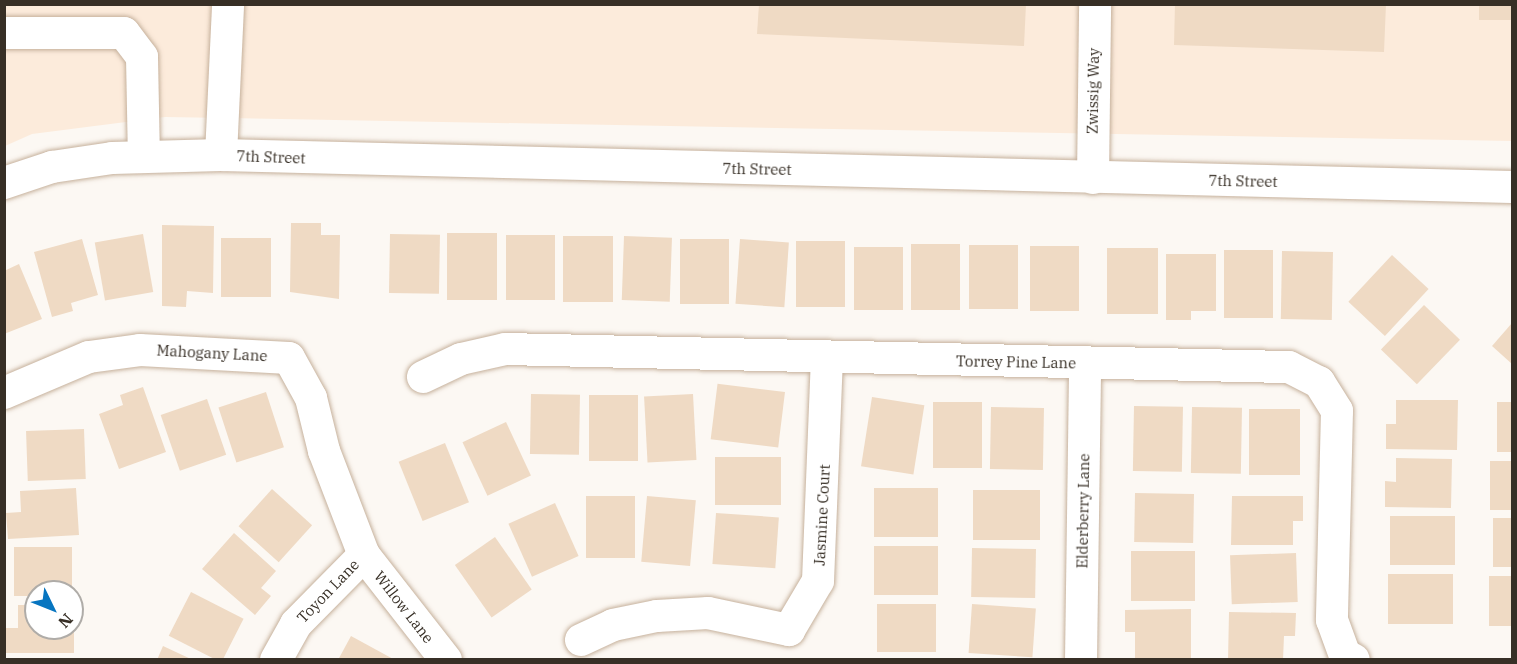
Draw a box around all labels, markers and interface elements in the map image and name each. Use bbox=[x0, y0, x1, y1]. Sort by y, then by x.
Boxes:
street label: Zwissig Way bbox=[1083, 48, 1103, 134]
street label: 7th Street bbox=[236, 147, 306, 167]
street label: 7th Street bbox=[722, 159, 792, 179]
street label: 7th Street bbox=[1208, 171, 1278, 191]
street label: Mahogany Lane bbox=[156, 341, 268, 365]
street label: Torrey Pine Lane bbox=[956, 352, 1076, 372]
street label: Elderberry Lane bbox=[1073, 453, 1093, 569]
street label: Jasmine Court bbox=[810, 464, 834, 566]
street label: Toyon Lane bbox=[293, 555, 363, 627]
street label: Willow Lane bbox=[370, 567, 438, 647]
north arrow bbox=[24, 580, 84, 640]
text: N bbox=[54, 609, 77, 632]

